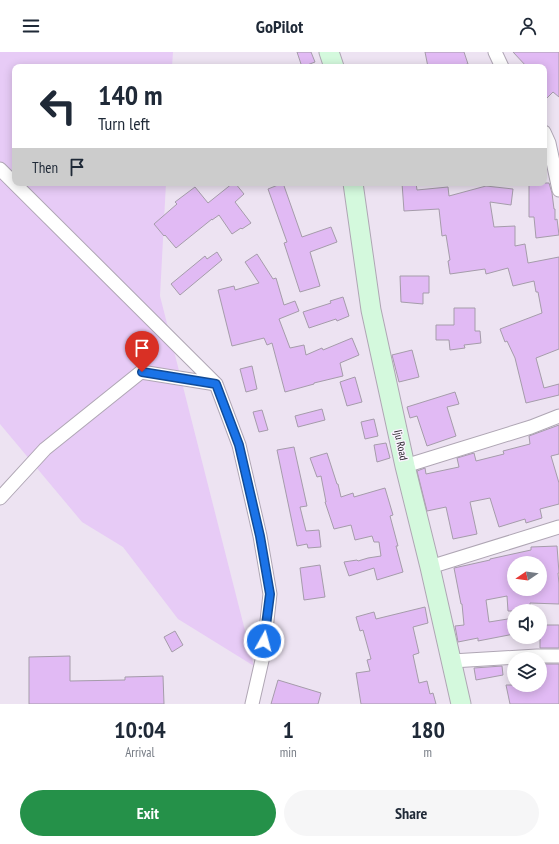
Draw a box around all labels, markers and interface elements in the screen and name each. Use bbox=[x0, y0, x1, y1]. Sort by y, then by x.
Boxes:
icon: menu bbox=[20, 15, 42, 37]
text: GoPilot bbox=[256, 15, 303, 38]
icon: person bbox=[517, 15, 539, 37]
text: 140 m bbox=[98, 76, 162, 113]
icon: left bbox=[32, 80, 84, 132]
text: Turn left bbox=[98, 112, 150, 135]
icon: arrive bbox=[66, 156, 88, 178]
text: Then bbox=[32, 158, 58, 177]
pin bbox=[125, 331, 159, 372]
icon: arrive bbox=[131, 337, 153, 359]
street label: Iju Road bbox=[391, 428, 411, 462]
north arrow bbox=[507, 556, 547, 596]
map controls bbox=[507, 556, 547, 692]
button: sound bbox=[507, 604, 547, 644]
position arrow bbox=[243, 620, 285, 662]
button: layers bbox=[507, 652, 547, 692]
text: 10:04 bbox=[114, 714, 166, 745]
text: 1 bbox=[282, 714, 294, 745]
text: 180 bbox=[411, 714, 445, 745]
text: Arrival bbox=[125, 744, 155, 761]
text: min bbox=[280, 744, 297, 761]
text: m bbox=[424, 744, 432, 761]
button: Exit bbox=[20, 790, 276, 836]
button: Share bbox=[284, 790, 539, 836]

